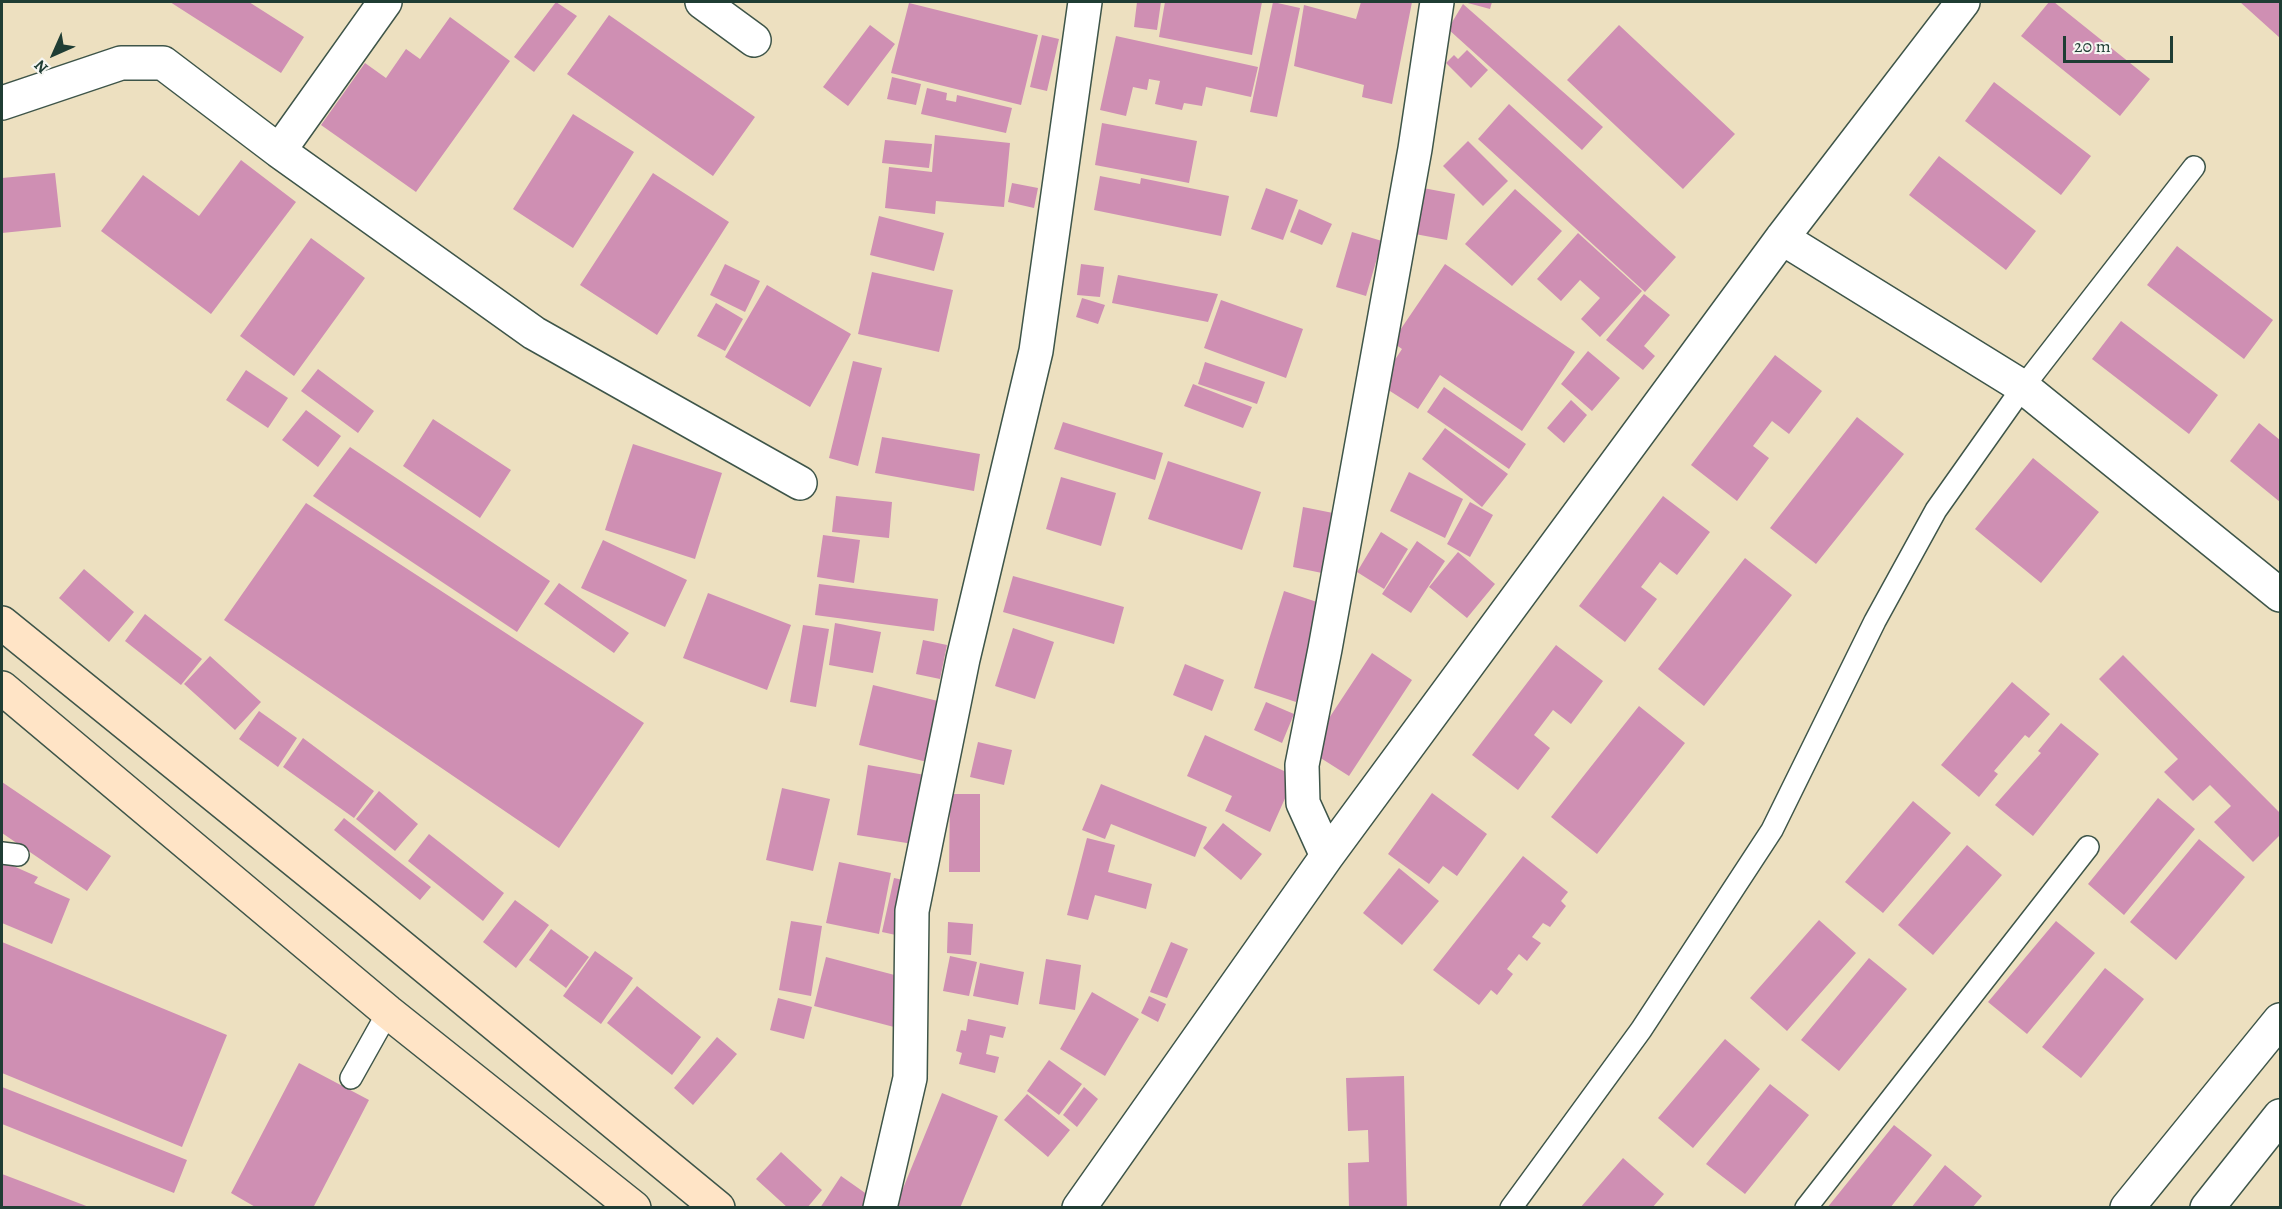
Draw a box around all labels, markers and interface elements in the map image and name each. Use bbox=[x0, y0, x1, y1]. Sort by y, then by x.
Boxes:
north arrow bbox=[24, 24, 84, 84]
scale bar bbox=[2066, 24, 2176, 62]
text: 20 m bbox=[2074, 34, 2111, 58]
text: N bbox=[29, 55, 53, 79]

